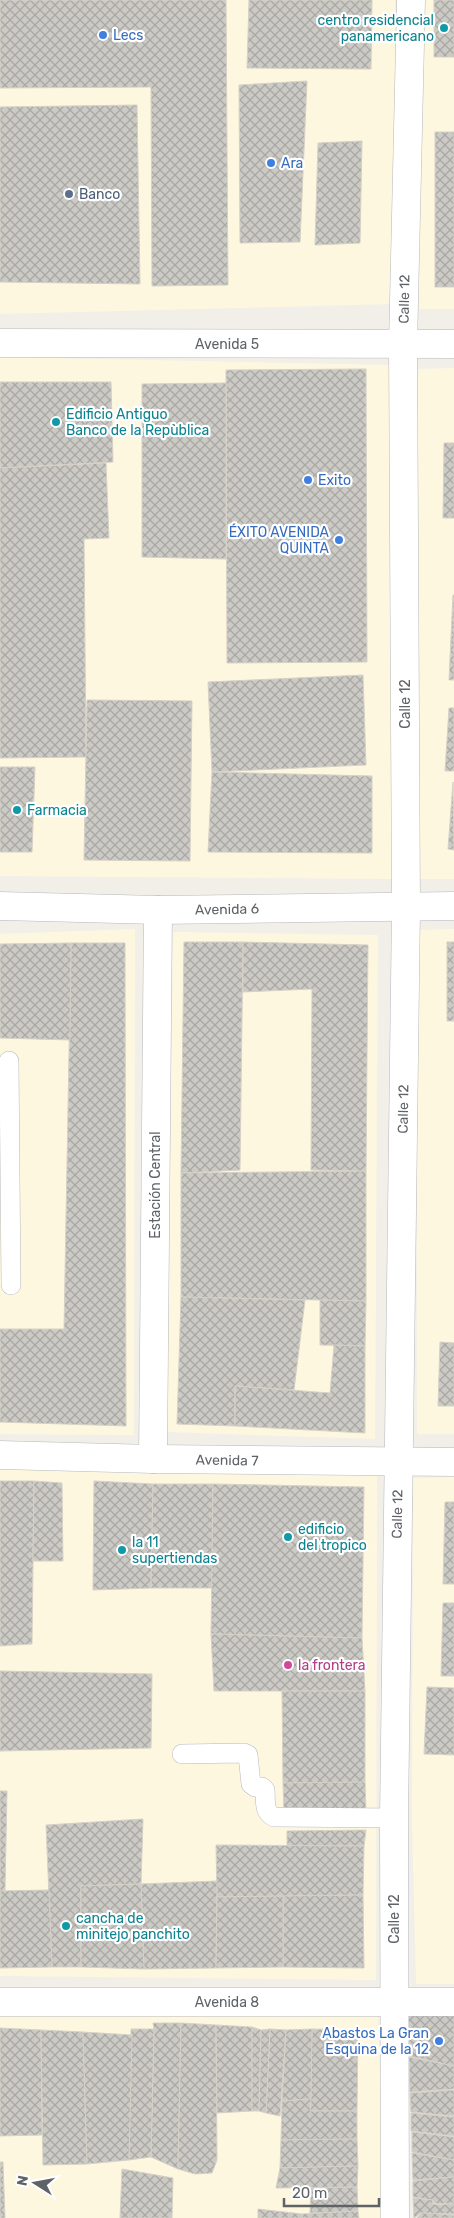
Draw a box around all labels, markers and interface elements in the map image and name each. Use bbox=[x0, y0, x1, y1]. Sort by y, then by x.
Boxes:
place label: centro residencial panamericano bbox=[317, 12, 434, 45]
marker: centro residencial panamericano bbox=[438, 22, 450, 34]
place label: Lecs bbox=[113, 27, 143, 44]
marker: Lecs bbox=[97, 29, 109, 41]
place label: Ara bbox=[281, 155, 303, 172]
marker: Ara bbox=[265, 157, 277, 169]
place label: Banco bbox=[79, 186, 120, 203]
marker: Banco bbox=[63, 188, 75, 200]
street label: Calle 12 bbox=[396, 274, 413, 324]
street label: Avenida 5 bbox=[195, 336, 259, 353]
place label: Edificio Antiguo Banco de la Repùblica bbox=[66, 406, 209, 439]
marker: Edificio Antiguo Banco de la Repùblica bbox=[50, 416, 62, 428]
place label: Exito bbox=[318, 472, 351, 489]
marker: Exito bbox=[302, 474, 314, 486]
place label: ÉXITO AVENIDA QUINTA bbox=[229, 523, 330, 557]
marker: ÉXITO AVENIDA QUINTA bbox=[333, 534, 345, 546]
street label: Calle 12 bbox=[397, 679, 414, 729]
place label: Farmacia bbox=[27, 802, 87, 819]
marker: Farmacia bbox=[11, 804, 23, 816]
street label: Avenida 6 bbox=[195, 900, 259, 919]
street label: Calle 12 bbox=[395, 1084, 412, 1134]
street label: Estación Central bbox=[147, 1131, 164, 1239]
street label: Avenida 7 bbox=[195, 1451, 259, 1470]
street label: Calle 12 bbox=[389, 1489, 406, 1539]
place label: edificio del tropico bbox=[298, 1521, 367, 1554]
marker: edificio del tropico bbox=[282, 1531, 294, 1543]
place label: la 11 supertiendas bbox=[132, 1534, 217, 1567]
marker: la 11 supertiendas bbox=[116, 1544, 128, 1556]
place label: la frontera bbox=[298, 1657, 366, 1674]
marker: la frontera bbox=[282, 1659, 294, 1671]
street label: Calle 12 bbox=[386, 1894, 403, 1944]
place label: cancha de minitejo panchito bbox=[76, 1910, 190, 1943]
marker: cancha de minitejo panchito bbox=[60, 1920, 72, 1932]
street label: Avenida 8 bbox=[195, 1994, 259, 2011]
place label: Abastos La Gran Esquina de la 12 bbox=[322, 2025, 429, 2058]
marker: Abastos La Gran Esquina de la 12 bbox=[433, 2035, 445, 2047]
north arrow bbox=[10, 2158, 60, 2208]
text: N bbox=[13, 2174, 32, 2187]
scale bar bbox=[284, 2176, 379, 2208]
text: 20 m bbox=[292, 2184, 327, 2202]

